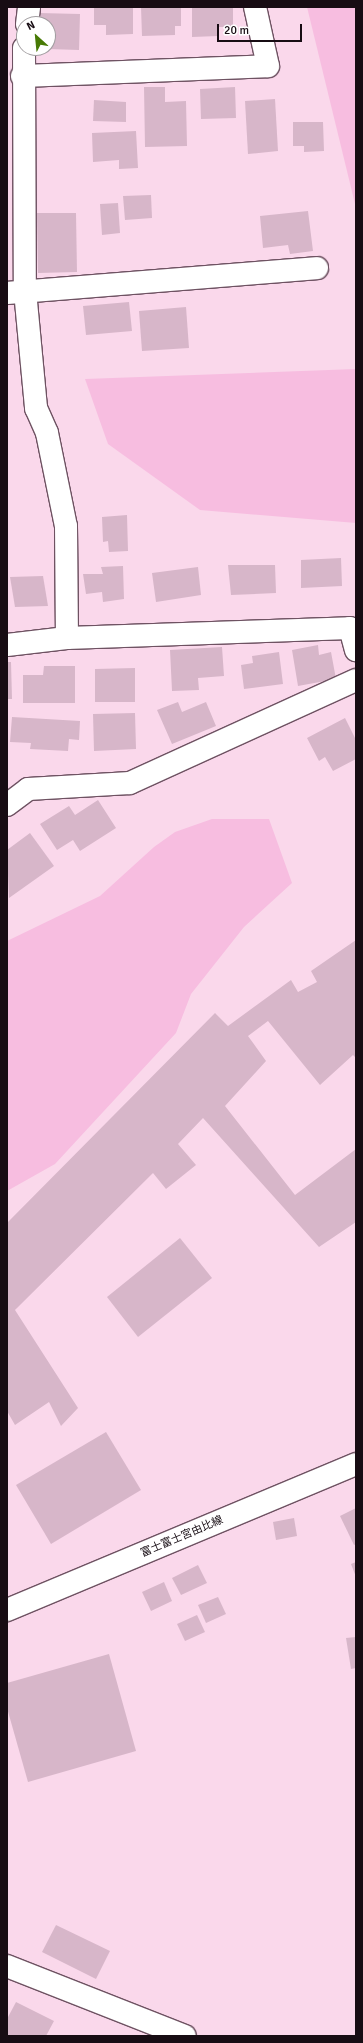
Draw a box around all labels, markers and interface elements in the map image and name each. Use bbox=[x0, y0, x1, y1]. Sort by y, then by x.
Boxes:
north arrow bbox=[16, 16, 56, 56]
scale bar bbox=[219, 16, 304, 42]
text: N bbox=[24, 18, 37, 33]
text: 20 m bbox=[224, 23, 249, 38]
street label: 富士富士宮由比線 bbox=[139, 1514, 225, 1560]

